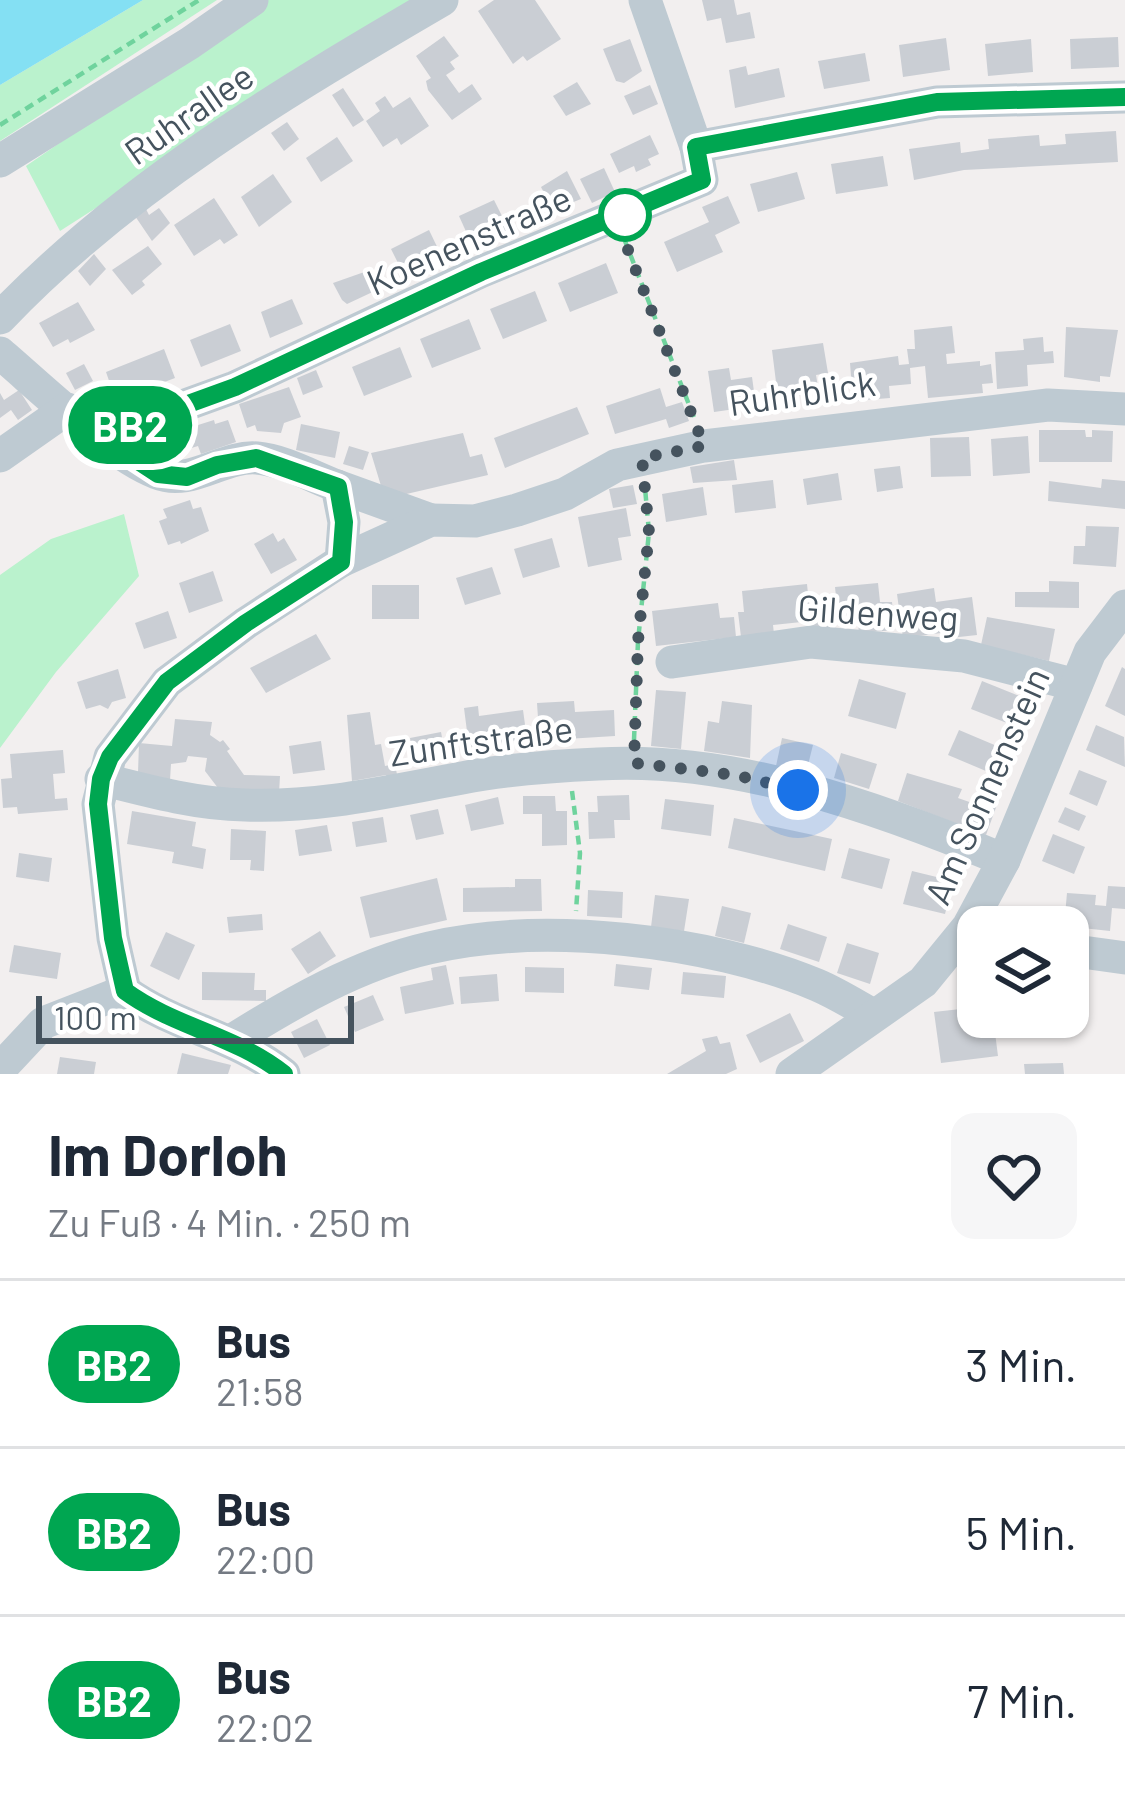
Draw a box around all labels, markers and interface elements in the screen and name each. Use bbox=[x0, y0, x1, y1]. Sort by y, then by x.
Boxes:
street label: Ruhrallee bbox=[116, 53, 261, 173]
street label: Koenenstraße bbox=[360, 174, 577, 303]
unlabelled marker bbox=[600, 190, 650, 240]
street label: Ruhrblick bbox=[726, 360, 878, 423]
line badge: BB2 bbox=[61, 386, 199, 464]
text: BB2 bbox=[92, 400, 168, 450]
street label: Gildenweg bbox=[796, 584, 960, 639]
street label: Am Sonnenstein bbox=[914, 661, 1057, 910]
street label: Zunftstraße bbox=[386, 705, 576, 774]
your location bbox=[768, 760, 828, 820]
map controls bbox=[957, 906, 1089, 1038]
button: layers bbox=[957, 906, 1089, 1038]
scale bar bbox=[36, 990, 354, 1043]
text: 100 m bbox=[54, 997, 137, 1037]
button: heart bbox=[951, 1113, 1077, 1239]
text: Im Dorloh bbox=[48, 1119, 288, 1187]
text: Zu Fuß · 4 Min. · 250 m bbox=[48, 1198, 411, 1245]
text: Bus bbox=[216, 1313, 291, 1367]
text: 3 Min. bbox=[965, 1337, 1077, 1391]
text: BB2 bbox=[76, 1339, 152, 1389]
text: 21:58 bbox=[216, 1367, 304, 1414]
text: Bus bbox=[216, 1481, 291, 1535]
text: 5 Min. bbox=[965, 1505, 1077, 1559]
text: BB2 bbox=[76, 1507, 152, 1557]
text: 22:00 bbox=[216, 1535, 315, 1582]
text: Bus bbox=[216, 1649, 291, 1703]
text: 7 Min. bbox=[967, 1673, 1077, 1727]
text: BB2 bbox=[76, 1675, 152, 1725]
text: 22:02 bbox=[216, 1703, 314, 1750]

